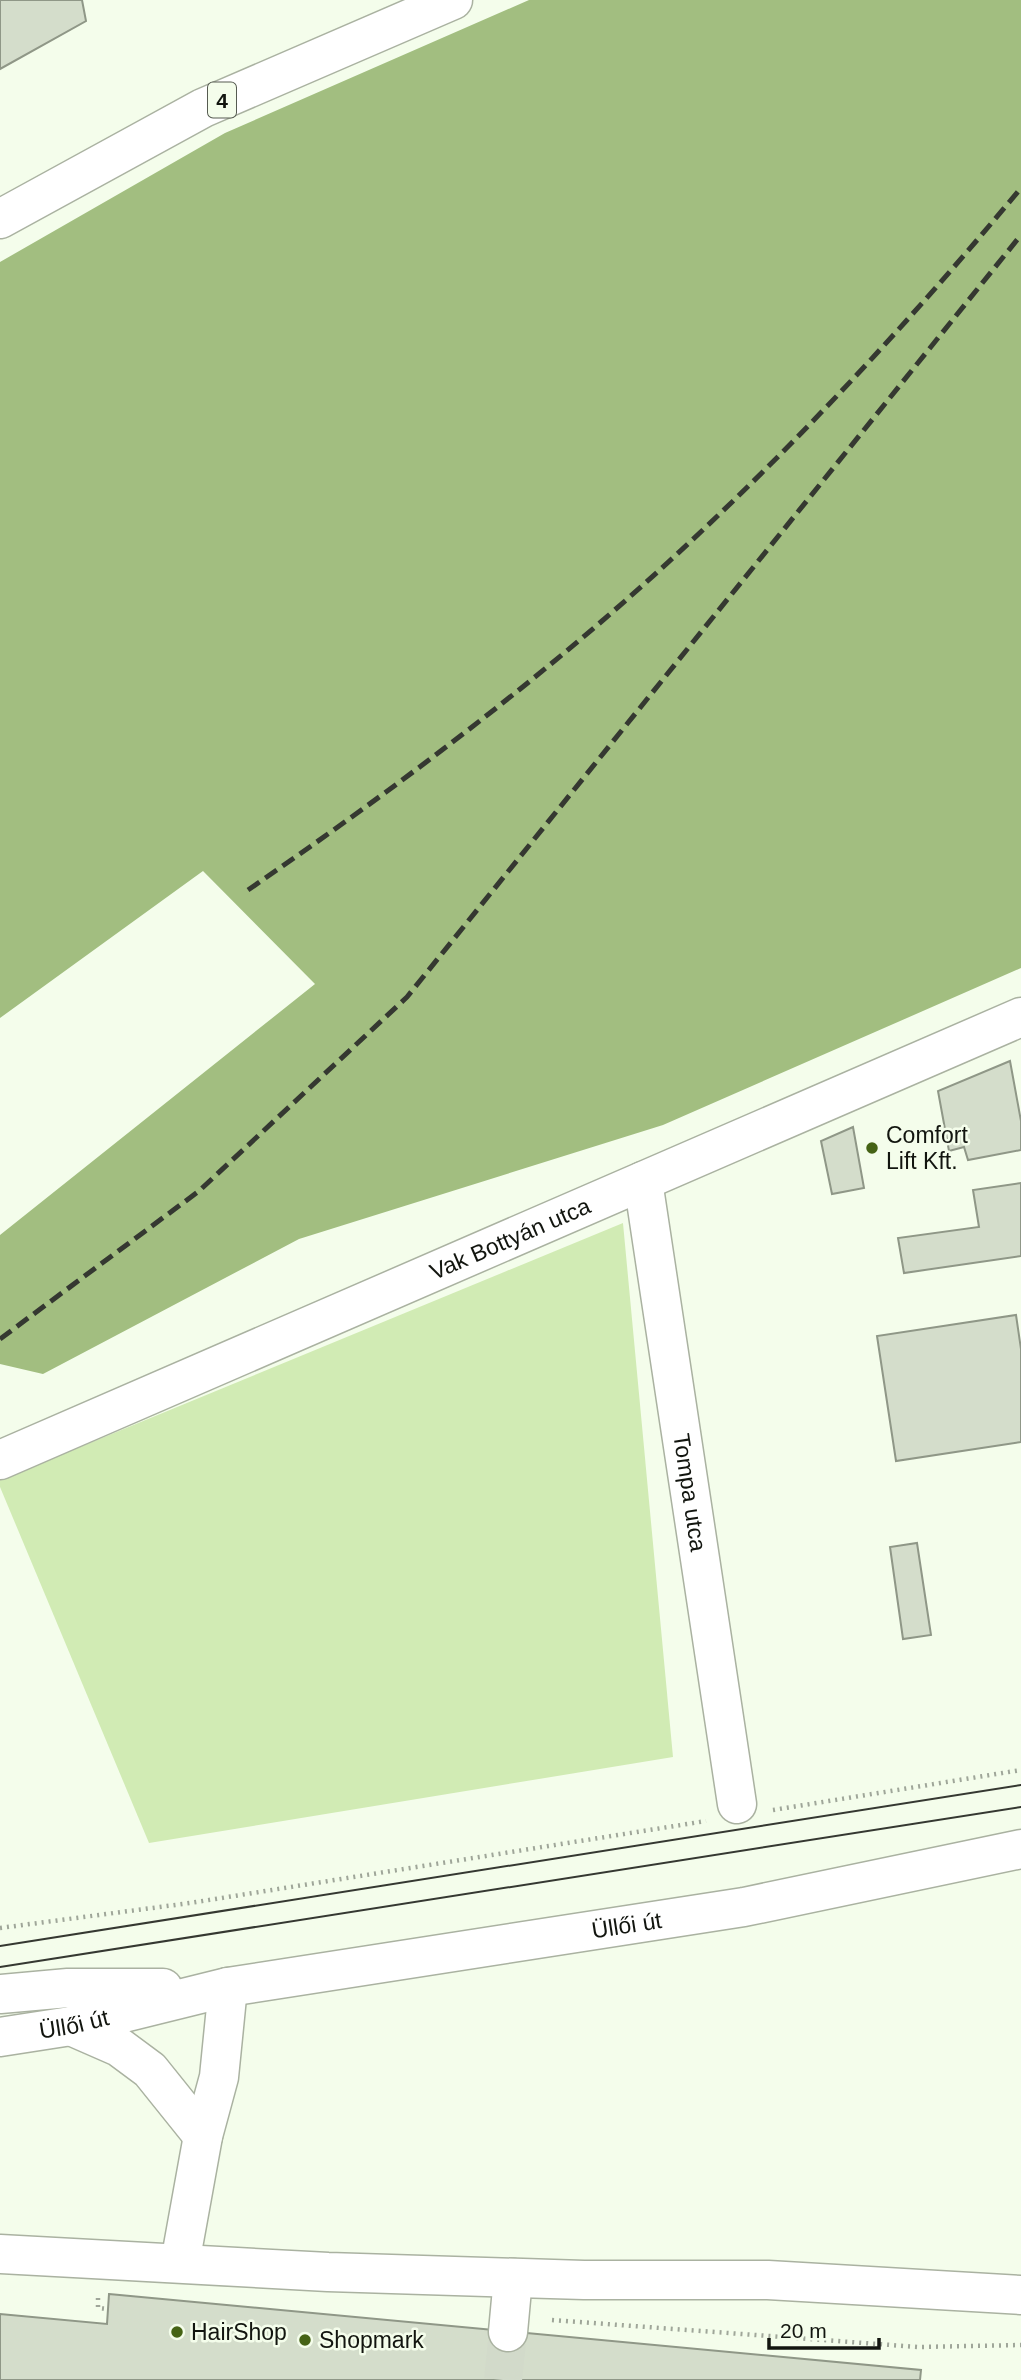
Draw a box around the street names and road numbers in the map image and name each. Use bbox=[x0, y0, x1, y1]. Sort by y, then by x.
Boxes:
road number: 4 bbox=[208, 82, 236, 118]
street label: Vak Bottyán utca bbox=[426, 1192, 594, 1285]
street label: Tompa utca bbox=[668, 1432, 712, 1553]
street label: Üllői út bbox=[590, 1907, 664, 1943]
street label: Üllői út bbox=[37, 2004, 112, 2044]

